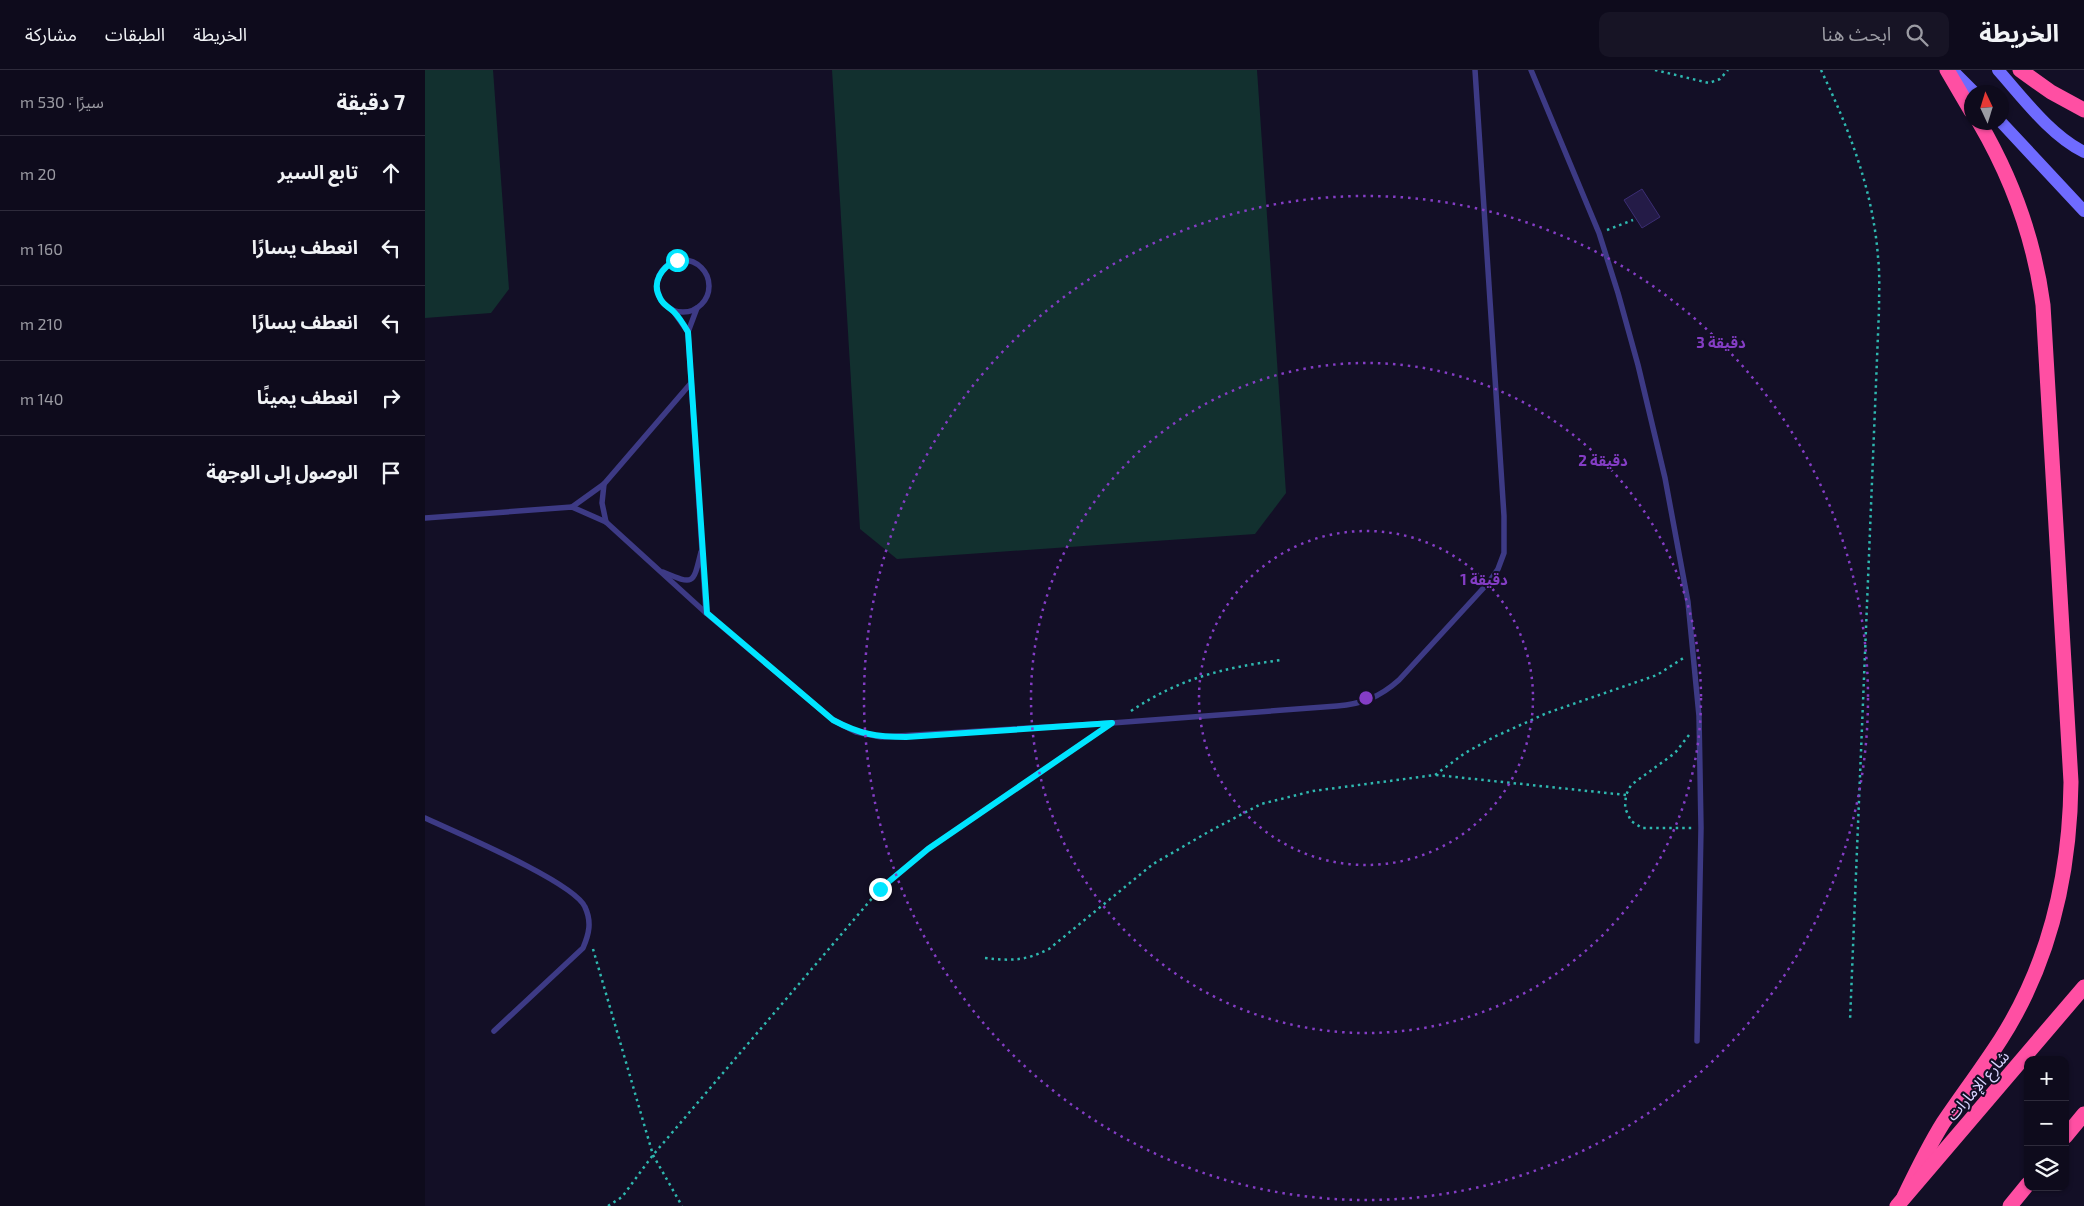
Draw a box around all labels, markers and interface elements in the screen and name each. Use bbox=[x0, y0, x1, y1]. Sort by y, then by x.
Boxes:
search box bbox=[1599, 12, 1949, 57]
text: الخريطة bbox=[1979, 18, 2059, 47]
icon: search bbox=[1903, 21, 1931, 49]
text: ابحث هنا bbox=[1822, 22, 1891, 45]
text: مشاركة bbox=[25, 23, 77, 45]
text: الطبقات bbox=[105, 23, 165, 45]
text: الخريطة bbox=[193, 23, 247, 45]
north arrow bbox=[1964, 85, 2009, 130]
text: 7 دقيقة bbox=[337, 89, 405, 114]
text: سيرًا · 530 m bbox=[20, 92, 104, 111]
icon: ahead bbox=[377, 159, 405, 187]
text: تابع السير bbox=[278, 160, 358, 183]
text: 20 m bbox=[20, 164, 56, 183]
icon: left bbox=[377, 234, 405, 262]
text: انعطف يسارًا bbox=[252, 235, 358, 258]
text: 160 m bbox=[20, 239, 63, 258]
route start bbox=[666, 249, 689, 272]
icon: left bbox=[377, 309, 405, 337]
text: انعطف يسارًا bbox=[252, 310, 358, 333]
text: 210 m bbox=[20, 314, 63, 333]
text: 3 دقيقة bbox=[1696, 333, 1746, 351]
icon: right bbox=[377, 384, 405, 412]
text: انعطف يمينًا bbox=[257, 385, 358, 408]
text: 140 m bbox=[20, 389, 63, 408]
text: 2 دقيقة bbox=[1578, 451, 1628, 469]
icon: arrive bbox=[377, 459, 405, 487]
text: الوصول إلى الوجهة bbox=[206, 460, 358, 483]
text: 1 دقيقة bbox=[1460, 570, 1508, 588]
centre of rings bbox=[1357, 689, 1375, 707]
route end bbox=[869, 878, 892, 901]
street label: شارع الإمارات bbox=[1942, 1046, 2015, 1126]
map controls bbox=[2024, 1056, 2069, 1191]
button: + bbox=[2024, 1056, 2069, 1101]
button: − bbox=[2024, 1101, 2069, 1146]
button: layers bbox=[2024, 1146, 2069, 1191]

